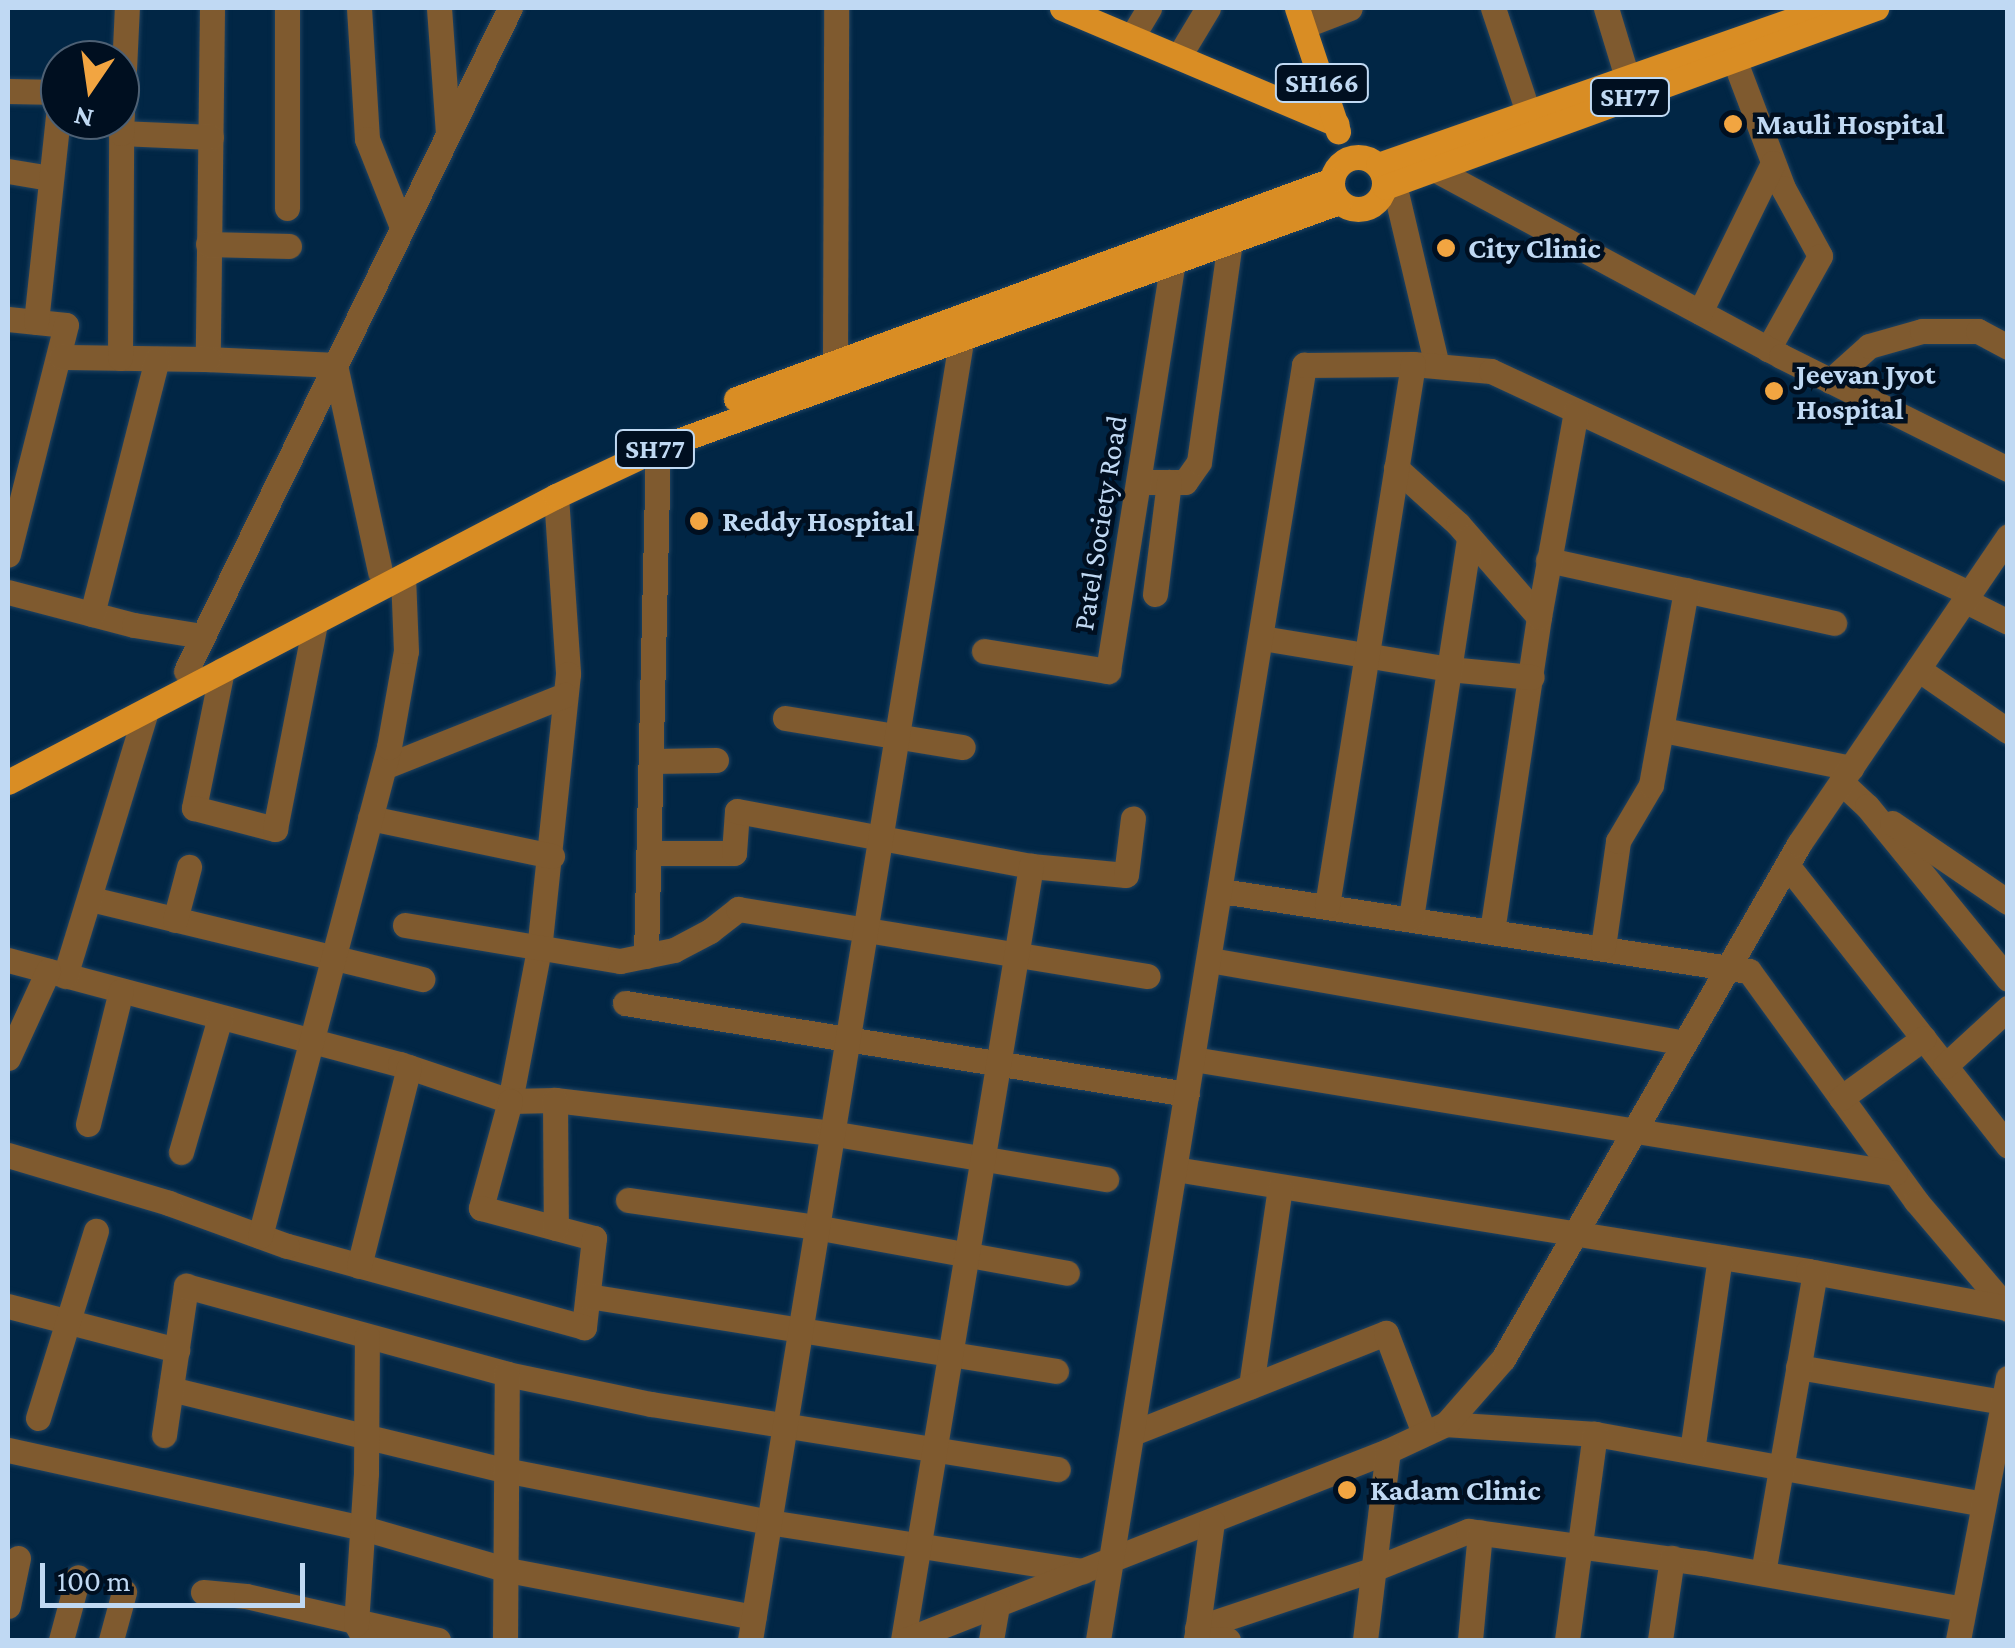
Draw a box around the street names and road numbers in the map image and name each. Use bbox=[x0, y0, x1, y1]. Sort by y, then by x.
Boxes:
road number: SH166 bbox=[1274, 60, 1370, 106]
road number: SH77 bbox=[1588, 74, 1672, 120]
street label: Patel Society Road bbox=[1065, 413, 1135, 633]
road number: SH77 bbox=[612, 426, 698, 472]

